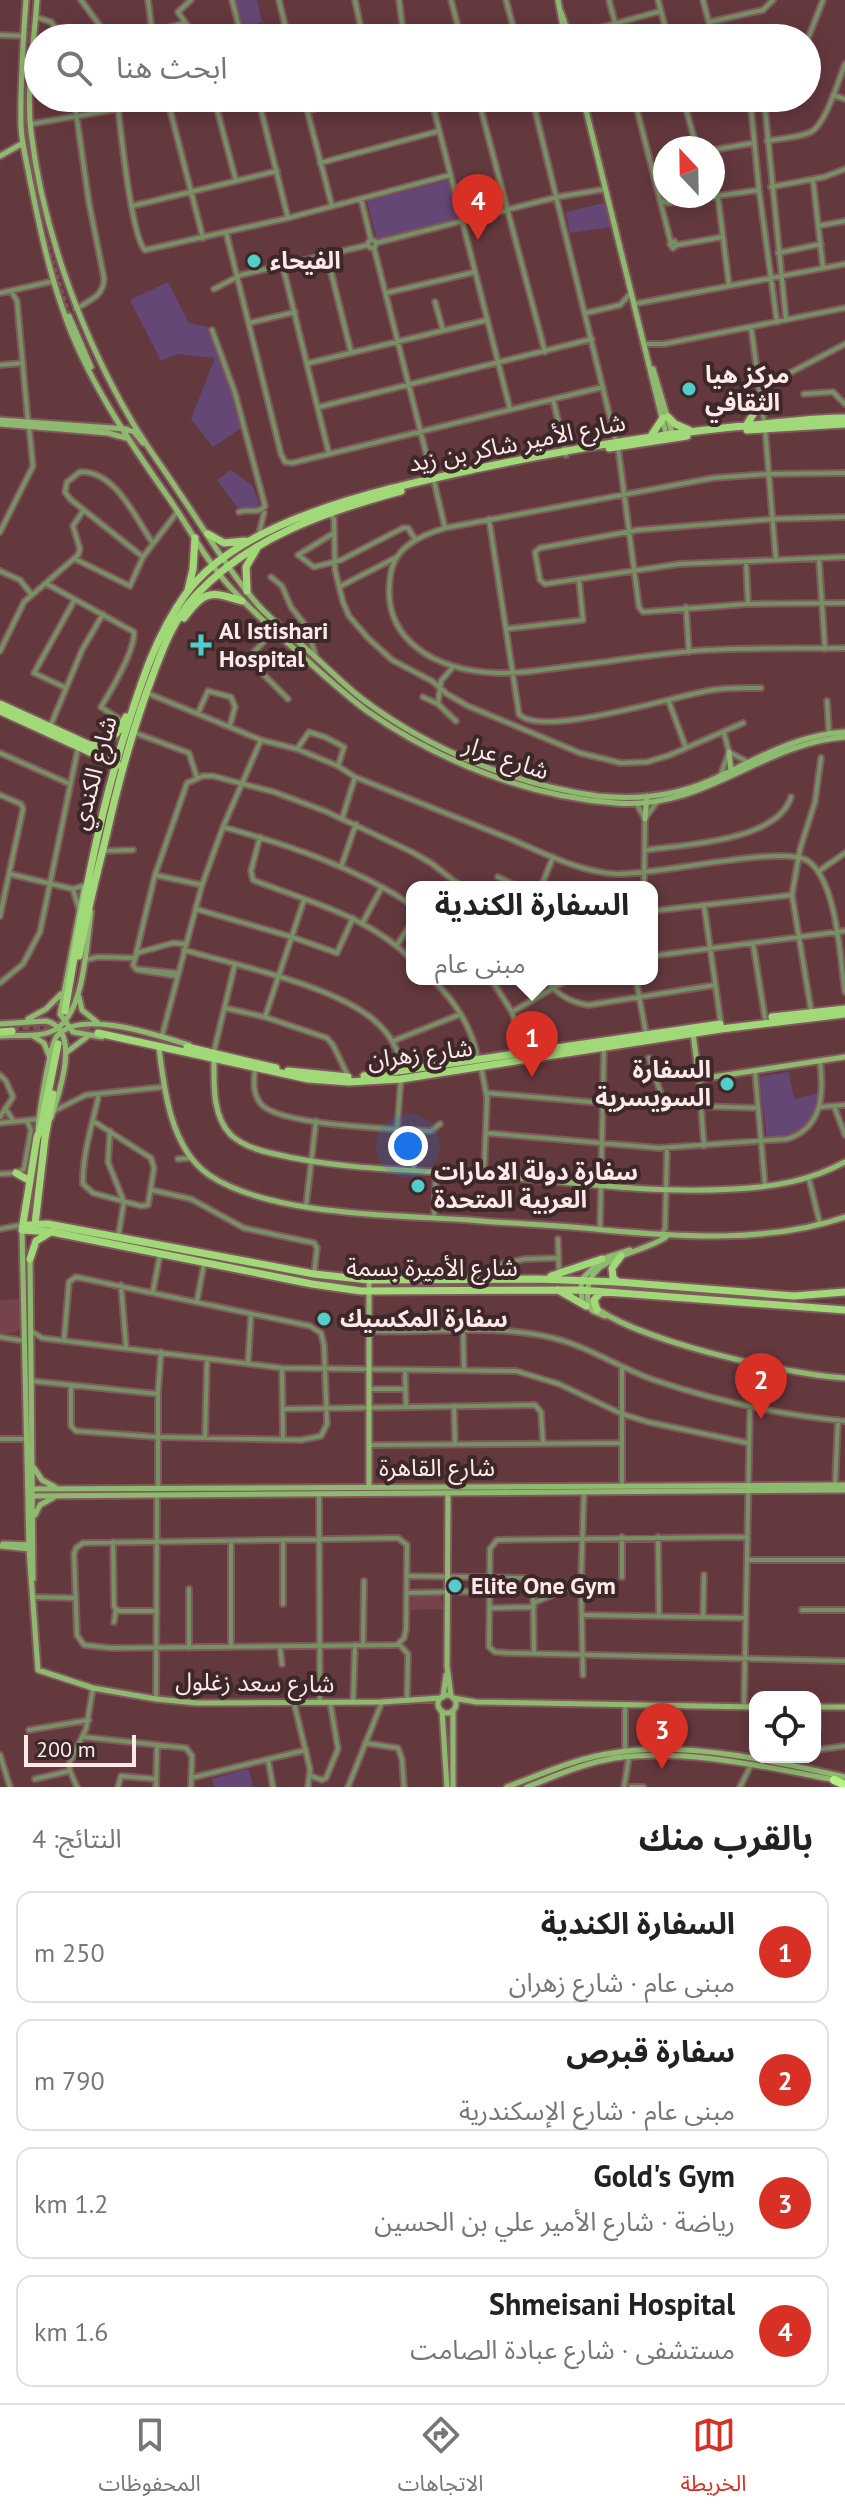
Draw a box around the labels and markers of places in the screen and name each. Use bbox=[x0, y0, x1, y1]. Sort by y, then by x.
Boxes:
pin: 4 bbox=[452, 174, 504, 240]
place label: الفيحاء bbox=[270, 245, 341, 276]
marker: الفيحاء bbox=[245, 252, 263, 270]
place label: مركز هيا الثقافي bbox=[705, 359, 789, 423]
marker: مركز هيا الثقافي bbox=[680, 380, 698, 398]
place label: Al Istishari Hospital bbox=[219, 615, 328, 674]
marker: Al Istishari Hospital bbox=[190, 634, 212, 656]
pin: 1 bbox=[506, 1011, 558, 1077]
place label: السفارة السويسرية bbox=[595, 1054, 711, 1113]
marker: السفارة السويسرية bbox=[718, 1075, 736, 1093]
place label: سفارة دولة الامارات العربية المتحدة bbox=[434, 1156, 638, 1215]
marker: سفارة دولة الامارات العربية المتحدة bbox=[409, 1177, 427, 1195]
place label: سفارة المكسيك bbox=[340, 1303, 508, 1334]
marker: سفارة المكسيك bbox=[315, 1310, 333, 1328]
pin: 2 bbox=[735, 1353, 787, 1419]
place label: Elite One Gym bbox=[471, 1570, 616, 1601]
marker: Elite One Gym bbox=[446, 1577, 464, 1595]
pin: 3 bbox=[636, 1703, 688, 1769]

